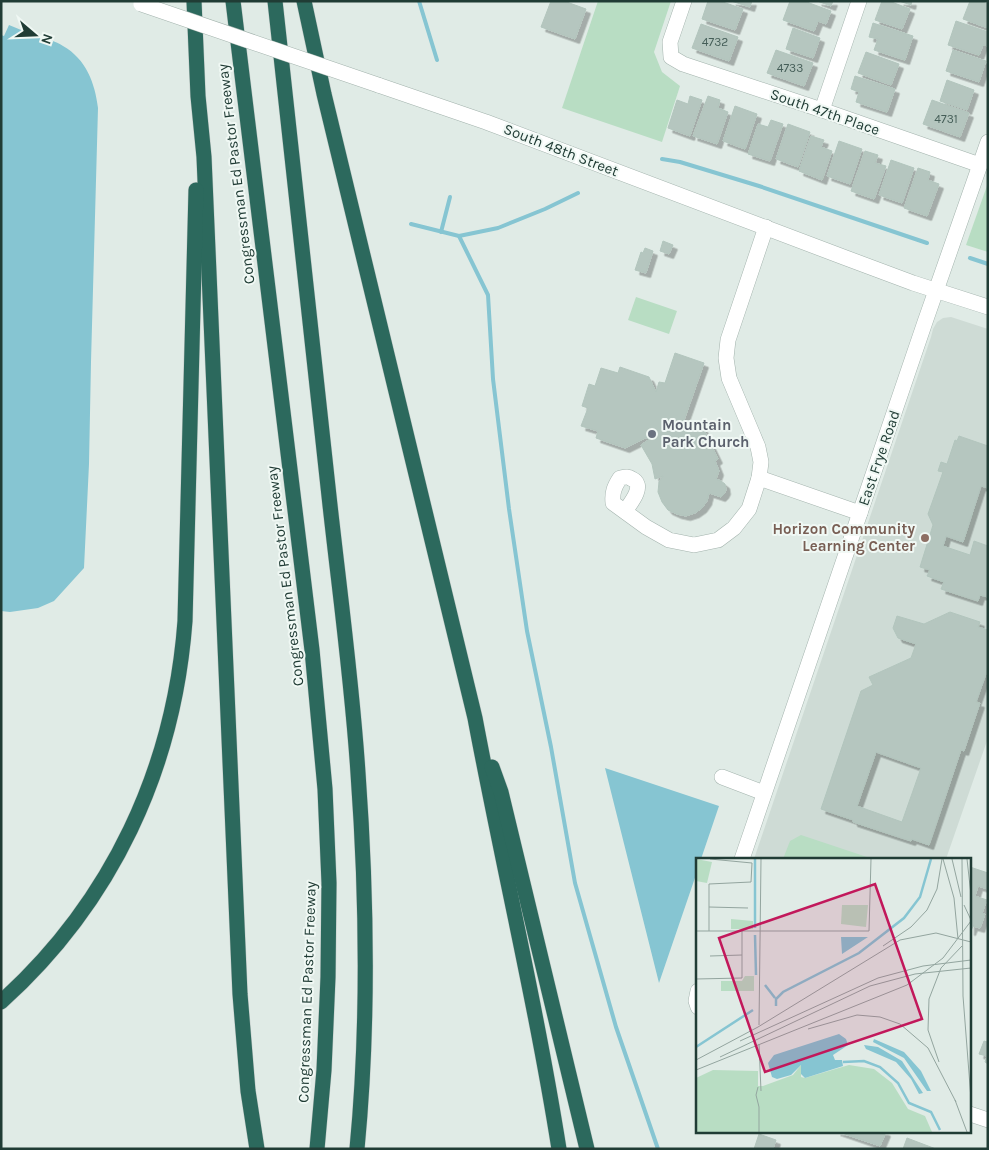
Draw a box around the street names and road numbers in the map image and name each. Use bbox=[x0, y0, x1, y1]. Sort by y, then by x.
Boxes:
street label: Congressman Ed Pastor Freeway bbox=[214, 63, 258, 285]
street label: South 47th Place bbox=[768, 85, 882, 139]
street label: South 48th Street bbox=[501, 120, 621, 180]
street label: East Frye Road bbox=[854, 408, 904, 508]
street label: Congressman Ed Pastor Freeway bbox=[263, 465, 307, 687]
street label: Congressman Ed Pastor Freeway bbox=[294, 881, 320, 1103]

